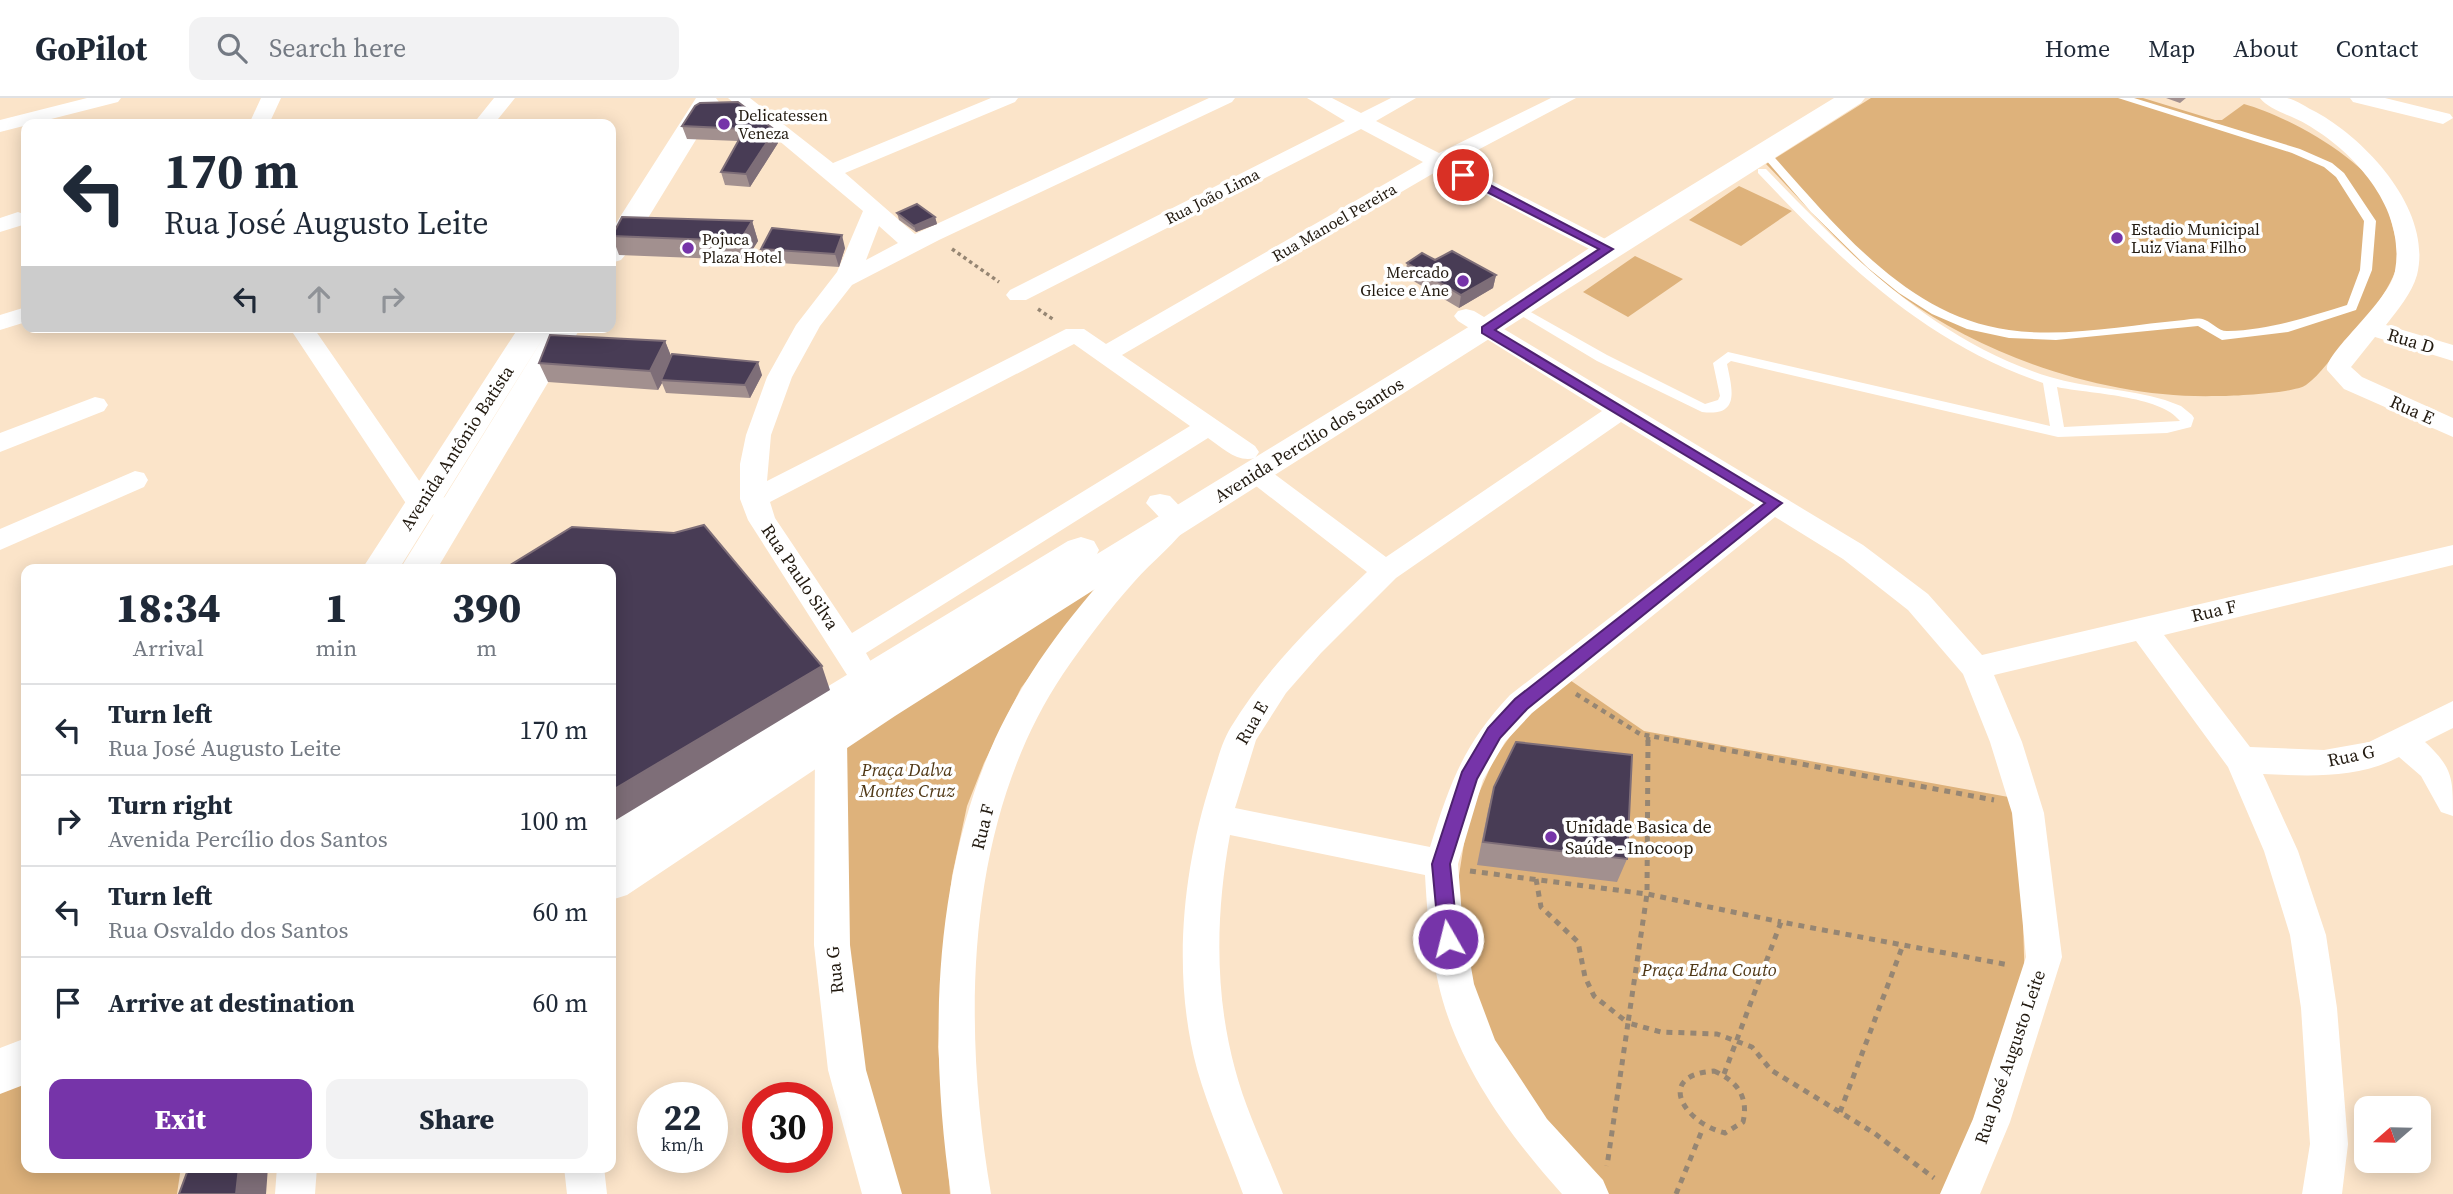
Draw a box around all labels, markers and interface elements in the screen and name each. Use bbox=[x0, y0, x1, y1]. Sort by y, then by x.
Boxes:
search box bbox=[189, 17, 679, 80]
text: GoPilot bbox=[35, 26, 147, 71]
icon: search bbox=[213, 29, 251, 67]
text: Search here bbox=[269, 30, 406, 66]
text: Home bbox=[2045, 32, 2110, 65]
text: Map bbox=[2148, 32, 2195, 65]
text: About bbox=[2233, 32, 2298, 65]
text: Contact bbox=[2336, 32, 2418, 65]
place label: Delicatessen Veneza bbox=[738, 104, 828, 144]
marker: Delicatessen Veneza bbox=[716, 116, 732, 132]
text: 170 m bbox=[164, 137, 299, 204]
pin bbox=[1433, 145, 1493, 205]
icon: left bbox=[49, 147, 140, 238]
icon: arrive bbox=[1444, 156, 1482, 194]
street label: Rua João Lima bbox=[1161, 162, 1264, 229]
street label: Rua Manoel Pereira bbox=[1268, 177, 1401, 267]
text: Rua José Augusto Leite bbox=[164, 201, 489, 245]
place label: Estadio Municipal Luiz Viana Filho bbox=[2131, 218, 2260, 258]
place label: Pojuca Plaza Hotel bbox=[702, 228, 782, 268]
marker: Estadio Municipal Luiz Viana Filho bbox=[2109, 230, 2125, 246]
marker: Pojuca Plaza Hotel bbox=[680, 240, 696, 256]
place label: Mercado Gleice e Ane bbox=[1360, 261, 1449, 301]
marker: Mercado Gleice e Ane bbox=[1455, 273, 1471, 289]
icon: left bbox=[227, 280, 265, 318]
icon: ahead bbox=[300, 280, 338, 318]
icon: right bbox=[373, 280, 411, 318]
street label: Rua D bbox=[2384, 322, 2438, 360]
street label: Avenida Antônio Batista bbox=[394, 360, 520, 535]
street label: Avenida Percílio dos Santos bbox=[1209, 371, 1408, 508]
street label: Rua E bbox=[2386, 389, 2439, 430]
street label: Rua Paulo Silva bbox=[756, 519, 846, 635]
text: 18:34 bbox=[116, 578, 221, 636]
text: 1 bbox=[325, 578, 348, 636]
text: 390 bbox=[452, 578, 521, 636]
street label: Rua F bbox=[2189, 593, 2239, 628]
text: Arrival bbox=[133, 632, 204, 664]
text: min bbox=[316, 632, 357, 664]
text: m bbox=[476, 632, 497, 664]
text: Turn left bbox=[108, 696, 212, 732]
street label: Rua E bbox=[1229, 696, 1274, 749]
icon: left bbox=[49, 711, 87, 749]
text: 170 m bbox=[520, 712, 588, 748]
text: Rua José Augusto Leite bbox=[108, 732, 341, 764]
street label: Rua G bbox=[2325, 738, 2377, 773]
park label: Praça Dalva Montes Cruz bbox=[858, 757, 955, 803]
text: Turn right bbox=[108, 787, 232, 823]
icon: right bbox=[49, 802, 87, 840]
street label: Rua F bbox=[965, 802, 1000, 852]
text: 100 m bbox=[520, 803, 588, 839]
place label: Unidade Basica de Saúde - Inocoop bbox=[1565, 814, 1712, 860]
text: Avenida Percílio dos Santos bbox=[108, 823, 388, 855]
marker: Unidade Basica de Saúde - Inocoop bbox=[1543, 829, 1559, 845]
text: Turn left bbox=[108, 878, 212, 914]
icon: left bbox=[49, 893, 87, 931]
text: 60 m bbox=[533, 894, 588, 930]
position arrow bbox=[1411, 902, 1485, 976]
text: Rua Osvaldo dos Santos bbox=[108, 914, 349, 946]
street label: Rua G bbox=[820, 945, 849, 995]
park label: Praça Edna Couto bbox=[1641, 957, 1777, 982]
street label: Rua José Augusto Leite bbox=[1968, 966, 2051, 1147]
icon: arrive bbox=[49, 984, 87, 1022]
text: Arrive at destination bbox=[108, 985, 355, 1021]
text: 60 m bbox=[533, 985, 588, 1021]
button: Exit bbox=[49, 1079, 312, 1159]
button: Share bbox=[326, 1079, 588, 1159]
speed limit sign: 30 bbox=[742, 1082, 833, 1173]
text: 22 bbox=[664, 1094, 701, 1142]
north arrow bbox=[2354, 1096, 2431, 1172]
map controls bbox=[2354, 1096, 2431, 1173]
text: km/h bbox=[661, 1132, 704, 1157]

